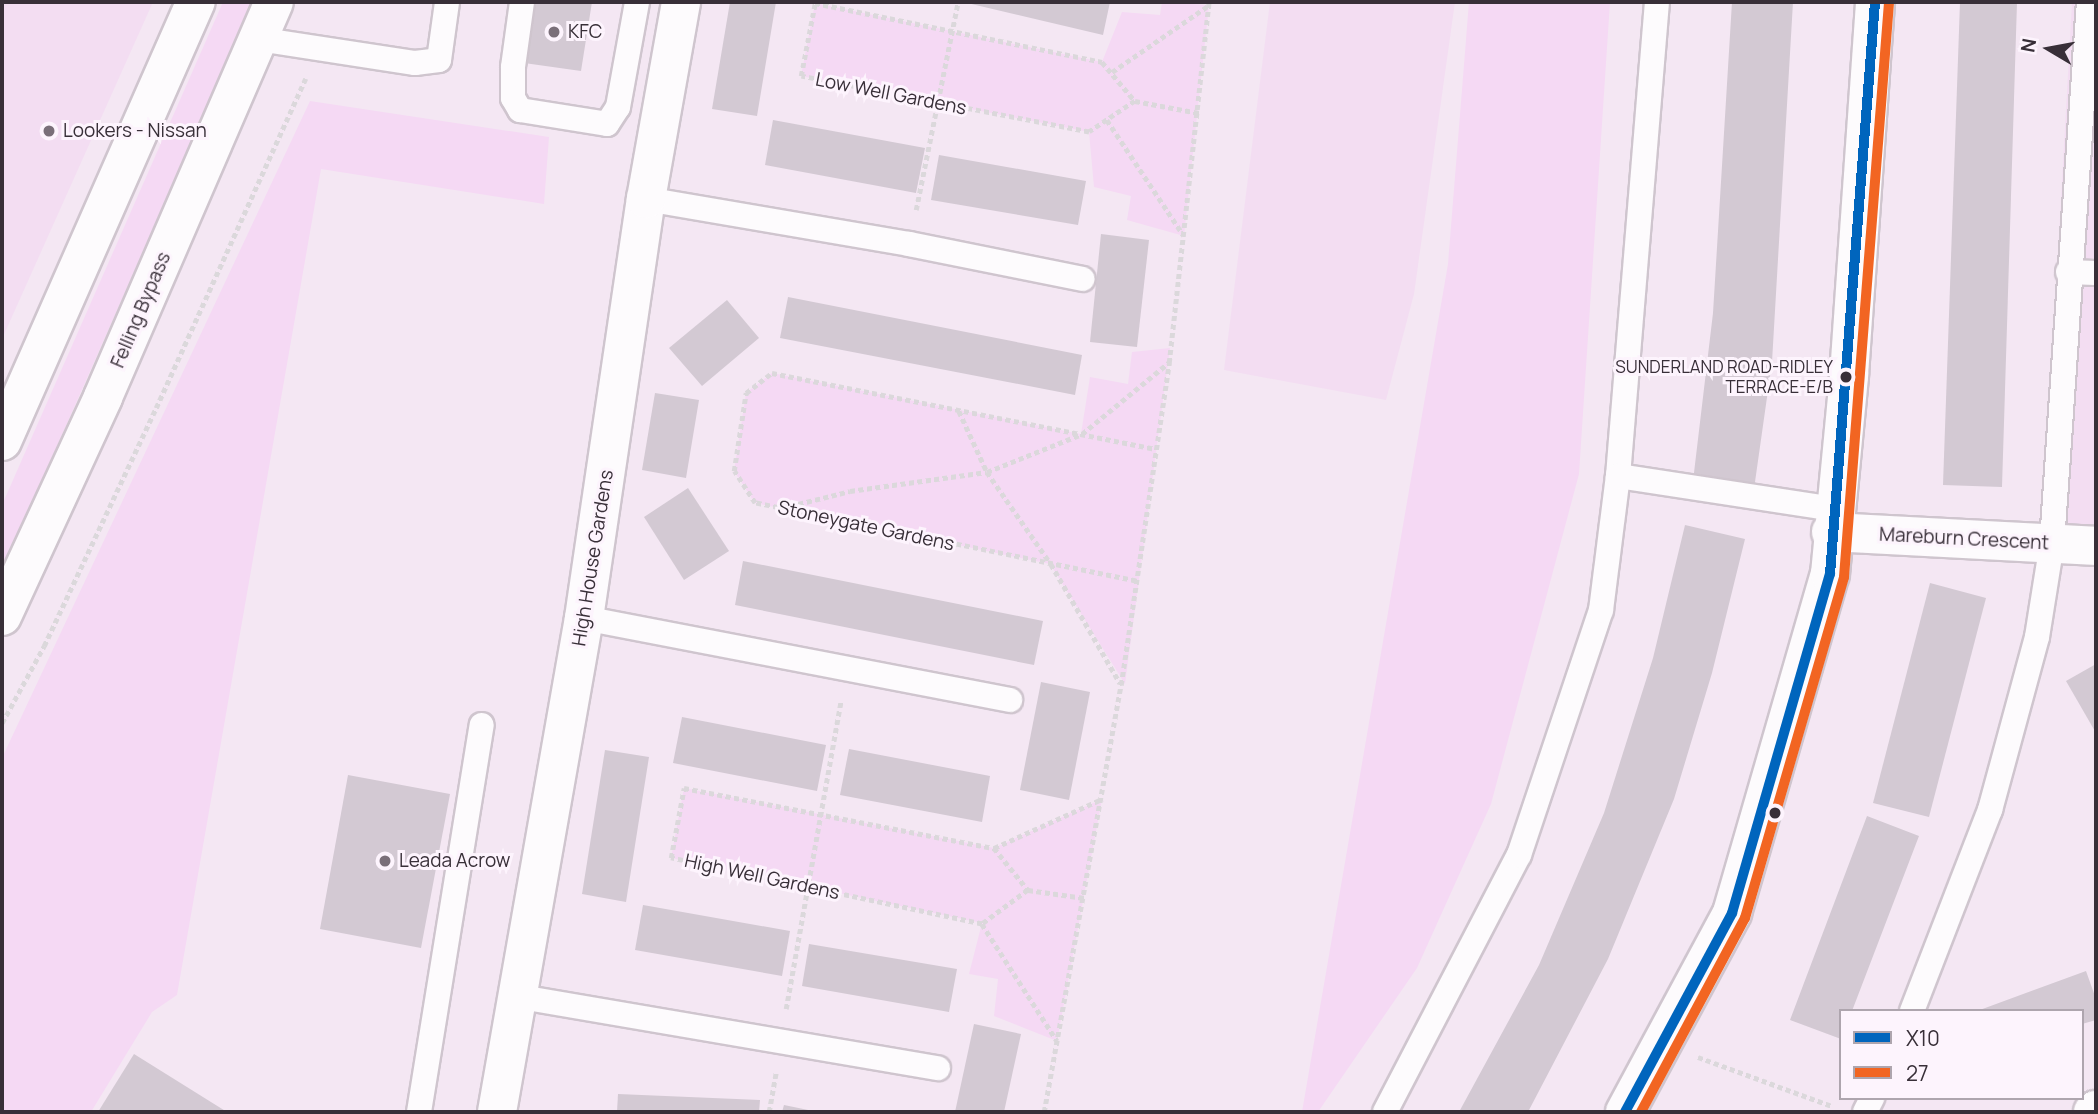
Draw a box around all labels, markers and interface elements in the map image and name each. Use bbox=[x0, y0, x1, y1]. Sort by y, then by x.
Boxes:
north arrow bbox=[2014, 14, 2084, 84]
place label: KFC bbox=[568, 21, 602, 43]
marker: KFC bbox=[546, 24, 562, 40]
text: N bbox=[2014, 36, 2042, 54]
street label: Low Well Gardens bbox=[814, 68, 968, 120]
place label: Lookers - Nissan bbox=[63, 120, 207, 142]
marker: Lookers - Nissan bbox=[41, 123, 57, 139]
street label: Felling Bypass bbox=[106, 249, 176, 371]
place label: SUNDERLAND ROAD-RIDLEY TERRACE-E/B bbox=[1615, 357, 1833, 397]
marker: SUNDERLAND ROAD-RIDLEY TERRACE-E/B bbox=[1839, 370, 1853, 384]
street label: High House Gardens bbox=[568, 468, 618, 648]
street label: Stoneygate Gardens bbox=[776, 496, 956, 556]
street label: Mareburn Crescent bbox=[1878, 523, 2050, 555]
unlabelled marker bbox=[1768, 806, 1782, 820]
street label: High Well Gardens bbox=[682, 849, 842, 905]
place label: Leada Acrow bbox=[399, 850, 510, 872]
marker: Leada Acrow bbox=[377, 853, 393, 869]
legend bbox=[1839, 1009, 2084, 1100]
text: X10 bbox=[1906, 1024, 1940, 1052]
text: 27 bbox=[1906, 1059, 1929, 1087]

